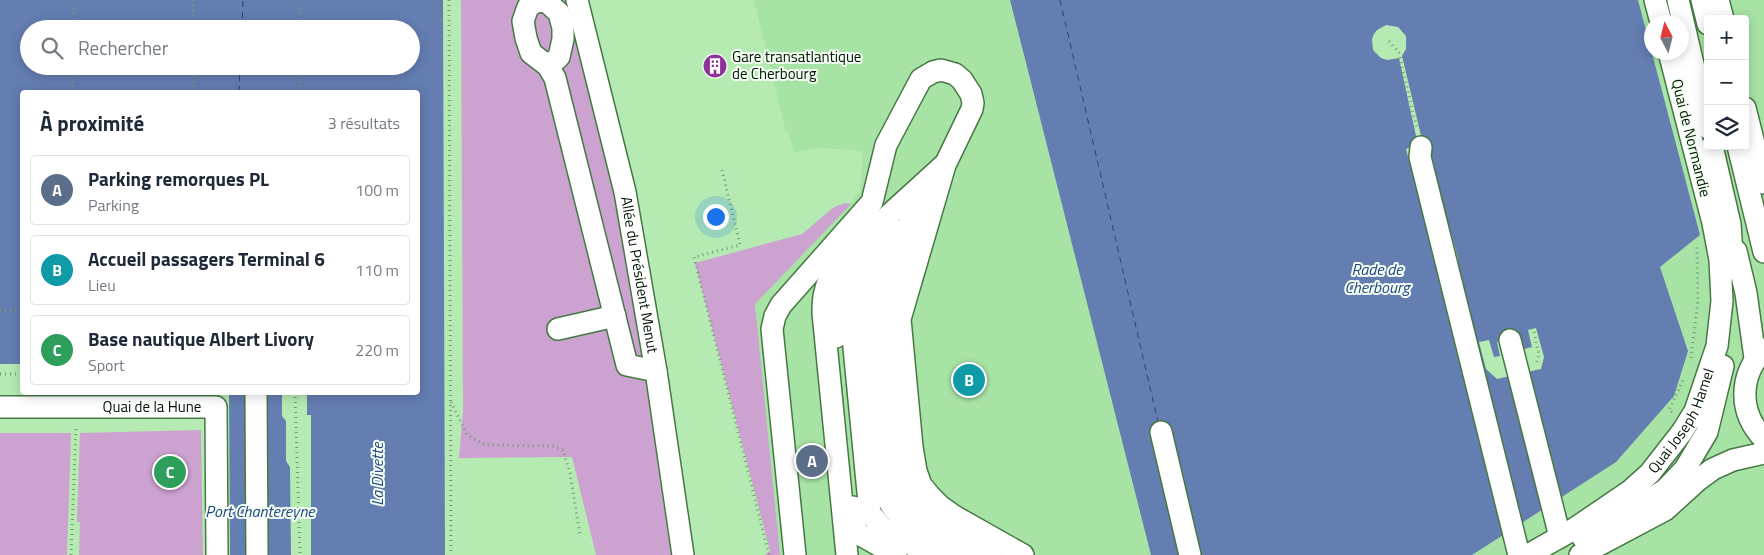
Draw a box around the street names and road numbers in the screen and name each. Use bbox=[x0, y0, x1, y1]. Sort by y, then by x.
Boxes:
street label: Quai de Normandie bbox=[1666, 76, 1717, 199]
street label: Allée du Président Menut bbox=[615, 195, 665, 356]
street label: Quai Joseph Hamel bbox=[1642, 365, 1720, 478]
street label: Quai de la Hune bbox=[103, 395, 201, 418]

